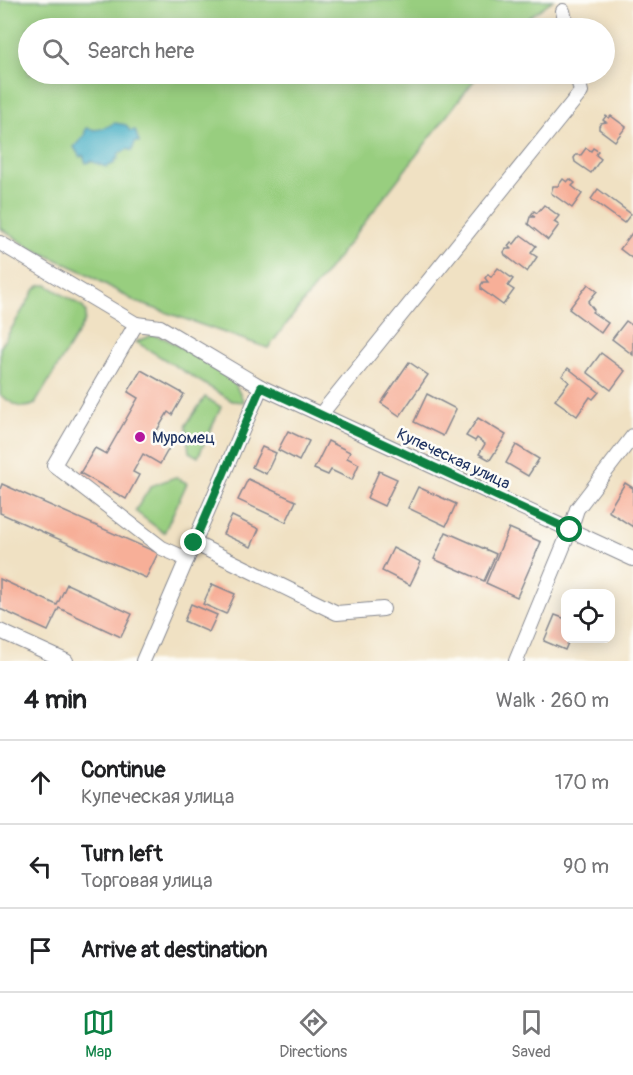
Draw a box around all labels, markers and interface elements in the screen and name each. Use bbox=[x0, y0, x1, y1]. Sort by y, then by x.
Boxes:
search box bbox=[18, 18, 615, 84]
icon: search bbox=[39, 35, 72, 68]
text: Search here bbox=[87, 37, 194, 65]
street label: Купеческая улица bbox=[394, 424, 513, 494]
place label: Муромец bbox=[152, 428, 215, 448]
marker: Муромец bbox=[133, 430, 147, 444]
route start bbox=[556, 516, 582, 542]
route end bbox=[180, 529, 206, 555]
map controls bbox=[561, 589, 615, 643]
button: locate bbox=[561, 589, 615, 643]
text: 4 min bbox=[24, 684, 87, 716]
text: Walk · 260 m bbox=[496, 688, 609, 713]
text: Continue bbox=[81, 756, 165, 784]
icon: ahead bbox=[24, 766, 57, 799]
text: 170 m bbox=[555, 770, 609, 795]
text: Купеческая улица bbox=[81, 784, 234, 809]
text: Turn left bbox=[81, 840, 163, 868]
icon: left bbox=[24, 850, 57, 883]
text: 90 m bbox=[563, 854, 609, 879]
text: Торговая улица bbox=[81, 868, 213, 893]
icon: arrive bbox=[24, 934, 57, 967]
text: Arrive at destination bbox=[81, 936, 267, 964]
tab: Map bbox=[82, 1006, 115, 1062]
tab: Directions bbox=[279, 1006, 347, 1062]
tab: Saved bbox=[511, 1006, 551, 1062]

